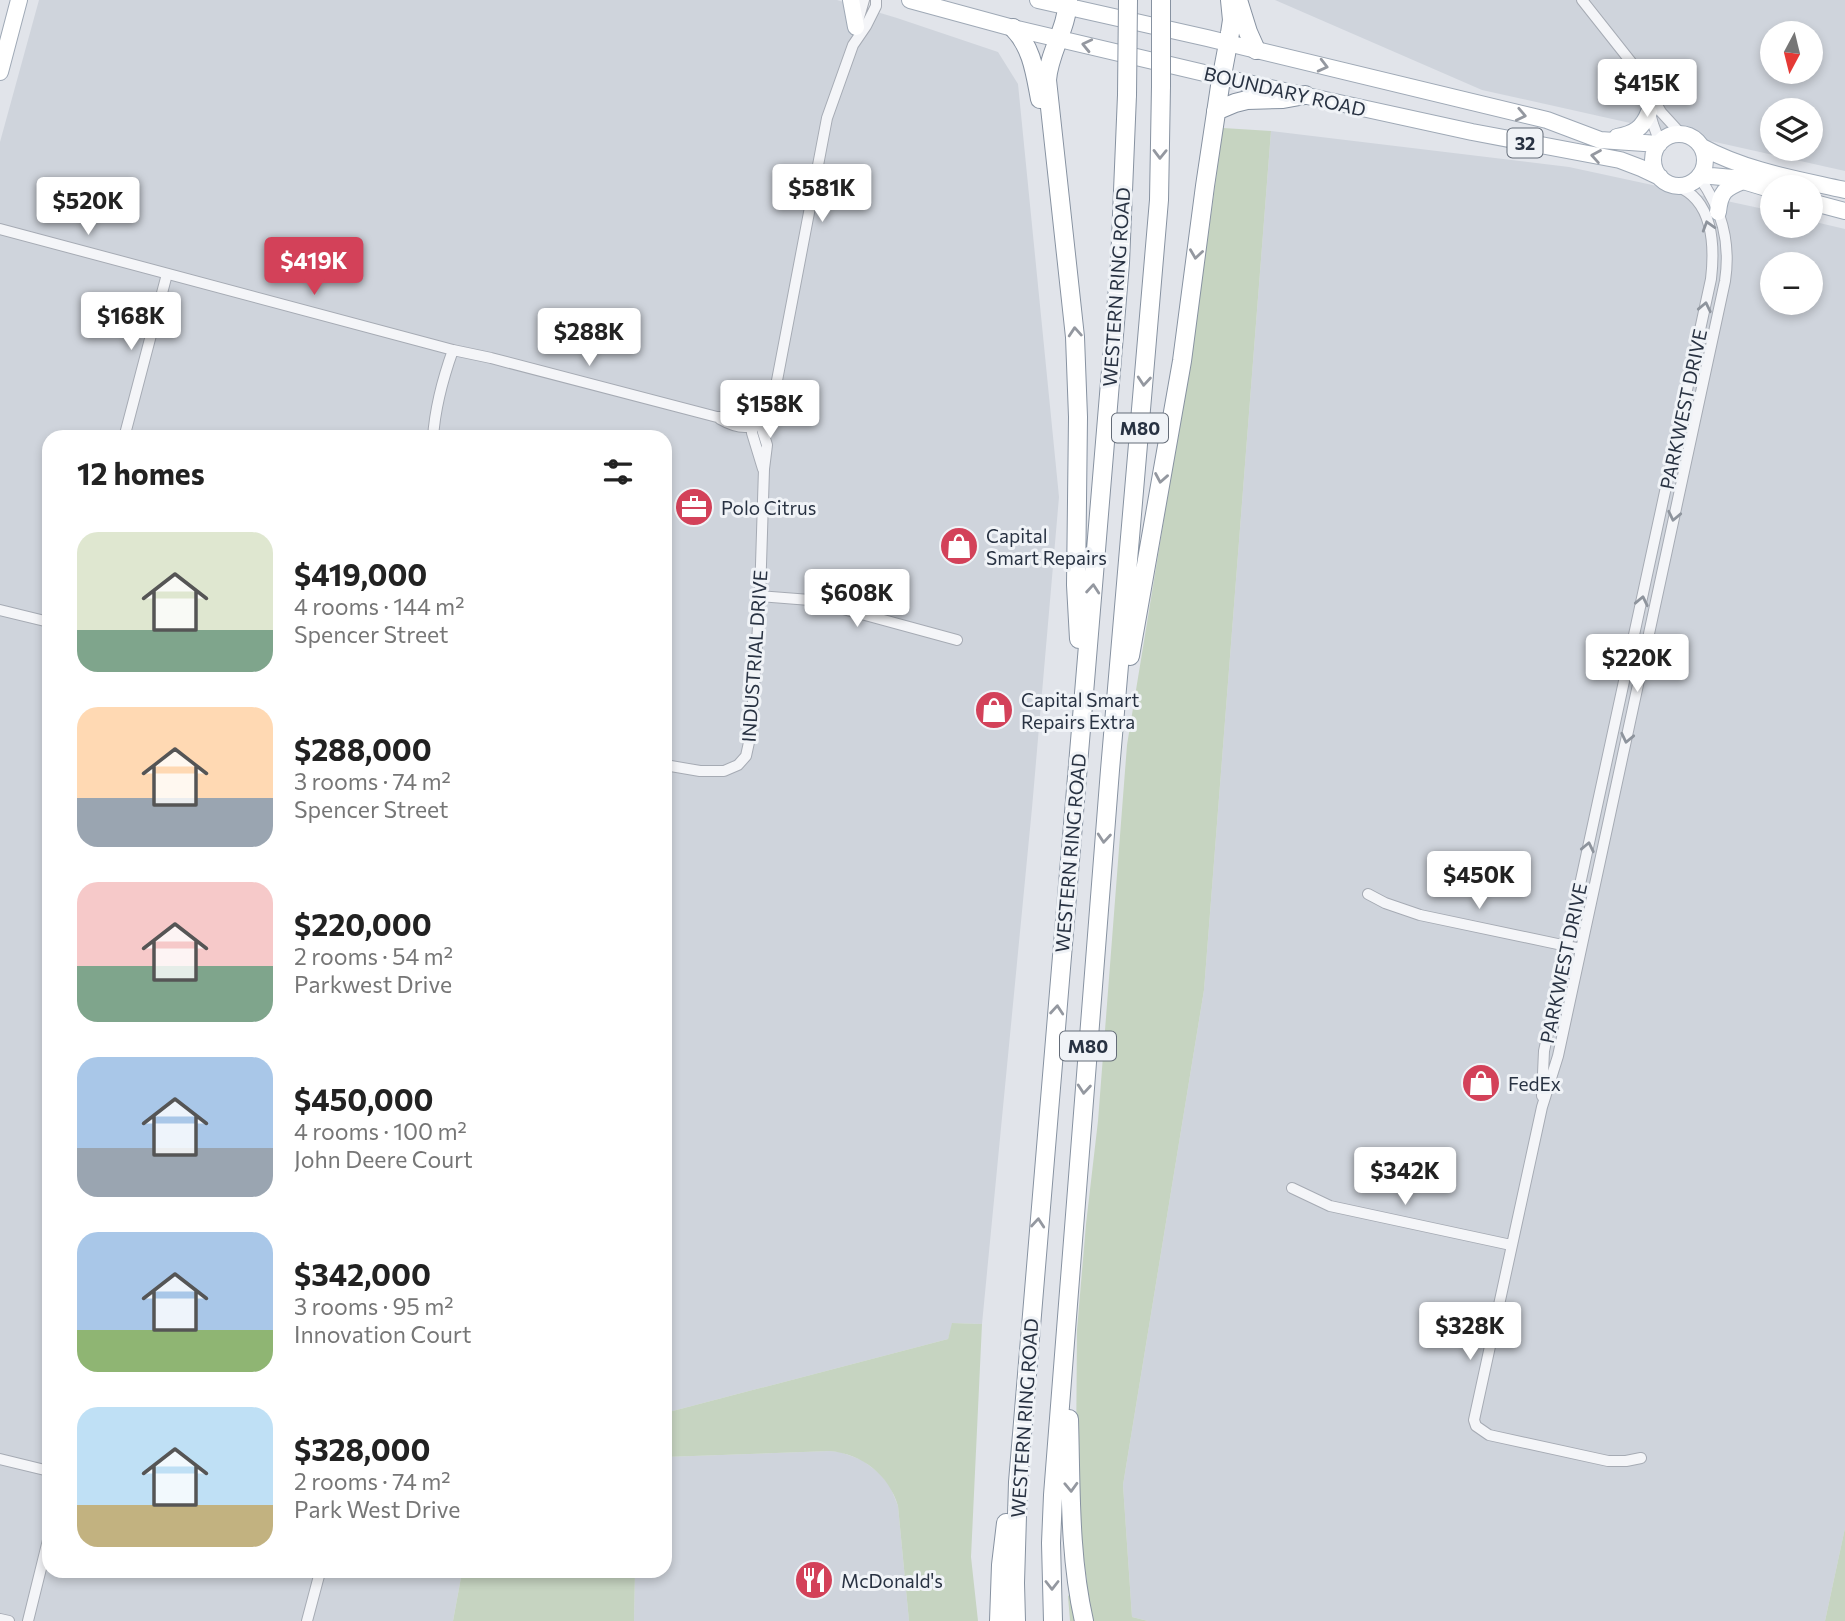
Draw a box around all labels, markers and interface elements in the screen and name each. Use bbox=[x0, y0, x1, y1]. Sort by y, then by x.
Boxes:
north arrow bbox=[1760, 21, 1824, 84]
map controls bbox=[1760, 21, 1823, 315]
one-way arrow bbox=[1081, 39, 1093, 53]
one-way arrow bbox=[1316, 58, 1328, 72]
pin: $415K bbox=[1598, 60, 1696, 119]
street label: BOUNDARY ROAD bbox=[1202, 61, 1368, 121]
text: $415K bbox=[1614, 68, 1680, 96]
button: layers bbox=[1760, 98, 1823, 161]
one-way arrow bbox=[1515, 106, 1527, 121]
road number: 32 bbox=[1508, 128, 1542, 158]
one-way arrow bbox=[1152, 149, 1168, 160]
one-way arrow bbox=[1590, 149, 1602, 164]
pin: $581K bbox=[773, 164, 871, 224]
text: $581K bbox=[788, 173, 856, 201]
button: + bbox=[1760, 175, 1823, 238]
pin: $520K bbox=[39, 177, 137, 237]
text: $520K bbox=[53, 186, 123, 214]
street label: WESTERN RING ROAD bbox=[1098, 186, 1134, 388]
one-way arrow bbox=[1702, 220, 1716, 232]
pin: $419K bbox=[265, 238, 363, 297]
text: $419K bbox=[280, 246, 348, 274]
one-way arrow bbox=[1189, 248, 1204, 259]
button: − bbox=[1760, 252, 1823, 315]
pin: $168K bbox=[82, 292, 180, 352]
text: $168K bbox=[97, 301, 165, 329]
one-way arrow bbox=[1697, 301, 1712, 313]
pin: $288K bbox=[540, 308, 638, 368]
text: $288K bbox=[554, 317, 624, 345]
one-way arrow bbox=[1068, 327, 1083, 338]
street label: PARKWEST DRIVE bbox=[1655, 327, 1711, 491]
one-way arrow bbox=[1137, 376, 1152, 387]
pin: $158K bbox=[721, 380, 819, 440]
text: $158K bbox=[736, 389, 804, 417]
road number: M80 bbox=[1112, 414, 1168, 442]
icon: filters bbox=[599, 453, 637, 491]
text: 12 homes bbox=[77, 454, 205, 491]
one-way arrow bbox=[1154, 472, 1169, 484]
office icon: Polo Citrus bbox=[673, 486, 715, 528]
place label: Polo Citrus bbox=[721, 496, 816, 519]
one-way arrow bbox=[1668, 510, 1683, 522]
place label: Capital Smart Repairs bbox=[986, 524, 1107, 569]
shop icon: Capital Smart Repairs bbox=[938, 525, 980, 567]
text: $419,000 bbox=[294, 555, 427, 592]
icon: home bbox=[133, 560, 217, 644]
street label: INDUSTRIAL DRIVE bbox=[737, 569, 771, 743]
pin: $608K bbox=[808, 570, 906, 629]
text: $608K bbox=[821, 578, 893, 606]
one-way arrow bbox=[1085, 583, 1100, 594]
text: 4 rooms · 144 m² bbox=[294, 592, 464, 620]
one-way arrow bbox=[1633, 595, 1648, 607]
text: Spencer Street bbox=[294, 620, 449, 648]
pin: $220K bbox=[1588, 634, 1686, 694]
text: $220K bbox=[1602, 643, 1672, 671]
place label: Capital Smart Repairs Extra bbox=[1021, 688, 1140, 733]
shop icon: Capital Smart Repairs Extra bbox=[973, 689, 1015, 731]
text: $288,000 bbox=[294, 730, 432, 767]
one-way arrow bbox=[1620, 732, 1635, 744]
icon: home bbox=[133, 735, 217, 819]
street label: WESTERN RING ROAD bbox=[1050, 752, 1090, 954]
text: 3 rooms · 74 m² bbox=[294, 767, 451, 795]
text: Spencer Street bbox=[294, 795, 449, 823]
one-way arrow bbox=[1097, 833, 1112, 844]
one-way arrow bbox=[1580, 841, 1594, 853]
pin: $450K bbox=[1430, 852, 1528, 911]
text: $450K bbox=[1443, 860, 1515, 888]
street label: PARKWEST DRIVE bbox=[1535, 881, 1591, 1045]
text: $220,000 bbox=[294, 905, 432, 942]
icon: home bbox=[133, 910, 217, 994]
text: 2 rooms · 54 m² bbox=[294, 942, 453, 970]
text: Parkwest Drive bbox=[294, 970, 452, 998]
one-way arrow bbox=[1049, 1004, 1064, 1016]
road number: M80 bbox=[1060, 1031, 1116, 1060]
shop icon: FedEx bbox=[1460, 1062, 1502, 1104]
place label: FedEx bbox=[1508, 1072, 1561, 1095]
text: $450,000 bbox=[294, 1080, 434, 1117]
one-way arrow bbox=[1077, 1084, 1092, 1095]
icon: home bbox=[133, 1085, 217, 1169]
text: 4 rooms · 100 m² bbox=[294, 1117, 467, 1145]
text: John Deere Court bbox=[294, 1145, 473, 1173]
pin: $342K bbox=[1356, 1148, 1454, 1207]
text: $342K bbox=[1370, 1156, 1440, 1184]
one-way arrow bbox=[1030, 1217, 1045, 1228]
text: $342,000 bbox=[294, 1255, 431, 1292]
icon: home bbox=[133, 1260, 217, 1344]
text: 3 rooms · 95 m² bbox=[294, 1292, 453, 1320]
pin: $328K bbox=[1421, 1302, 1519, 1362]
text: $328K bbox=[1435, 1311, 1505, 1339]
street label: WESTERN RING ROAD bbox=[1006, 1317, 1042, 1519]
text: Innovation Court bbox=[294, 1320, 471, 1348]
text: $328,000 bbox=[294, 1430, 430, 1467]
icon: home bbox=[133, 1435, 217, 1519]
text: 2 rooms · 74 m² bbox=[294, 1467, 450, 1495]
one-way arrow bbox=[1063, 1482, 1078, 1493]
text: Park West Drive bbox=[294, 1495, 460, 1523]
restaurant icon: McDonald's bbox=[793, 1559, 835, 1601]
place label: McDonald's bbox=[841, 1569, 943, 1592]
one-way arrow bbox=[1044, 1580, 1059, 1591]

